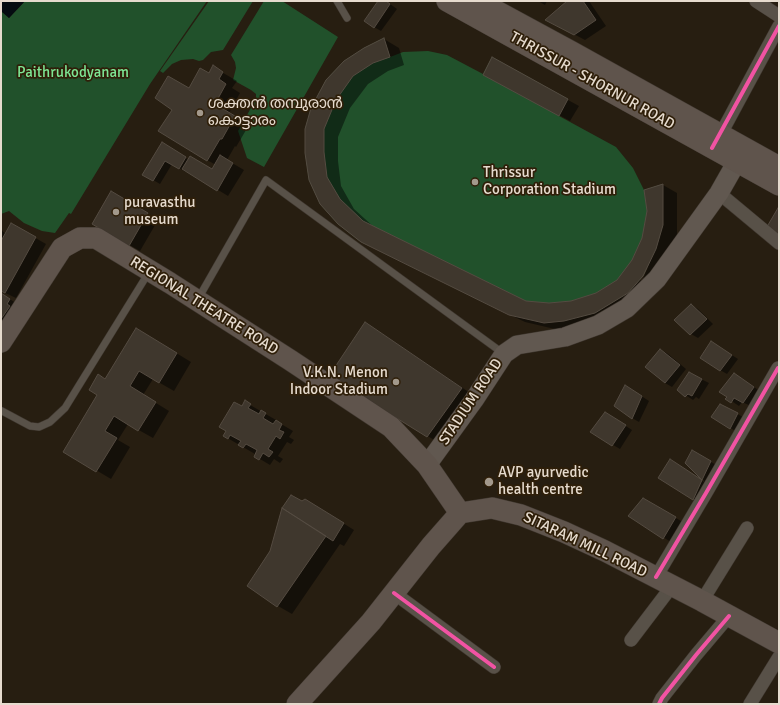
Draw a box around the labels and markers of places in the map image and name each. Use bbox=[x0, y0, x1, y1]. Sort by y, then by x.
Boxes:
place label: ശക്തൻ തമ്പുരാൻ കൊട്ടാരം bbox=[208, 95, 343, 130]
marker: ശക്തൻ തമ്പുരാൻ കൊട്ടാരം bbox=[195, 108, 205, 118]
place label: Thrissur Corporation Stadium bbox=[483, 164, 616, 199]
marker: Thrissur Corporation Stadium bbox=[470, 177, 480, 187]
place label: puravasthu museum bbox=[124, 194, 196, 229]
marker: puravasthu museum bbox=[111, 207, 121, 217]
place label: V.K.N. Menon Indoor Stadium bbox=[290, 364, 388, 399]
marker: V.K.N. Menon Indoor Stadium bbox=[391, 377, 401, 387]
place label: AVP ayurvedic health centre bbox=[498, 464, 589, 499]
marker: AVP ayurvedic health centre bbox=[483, 476, 495, 488]

